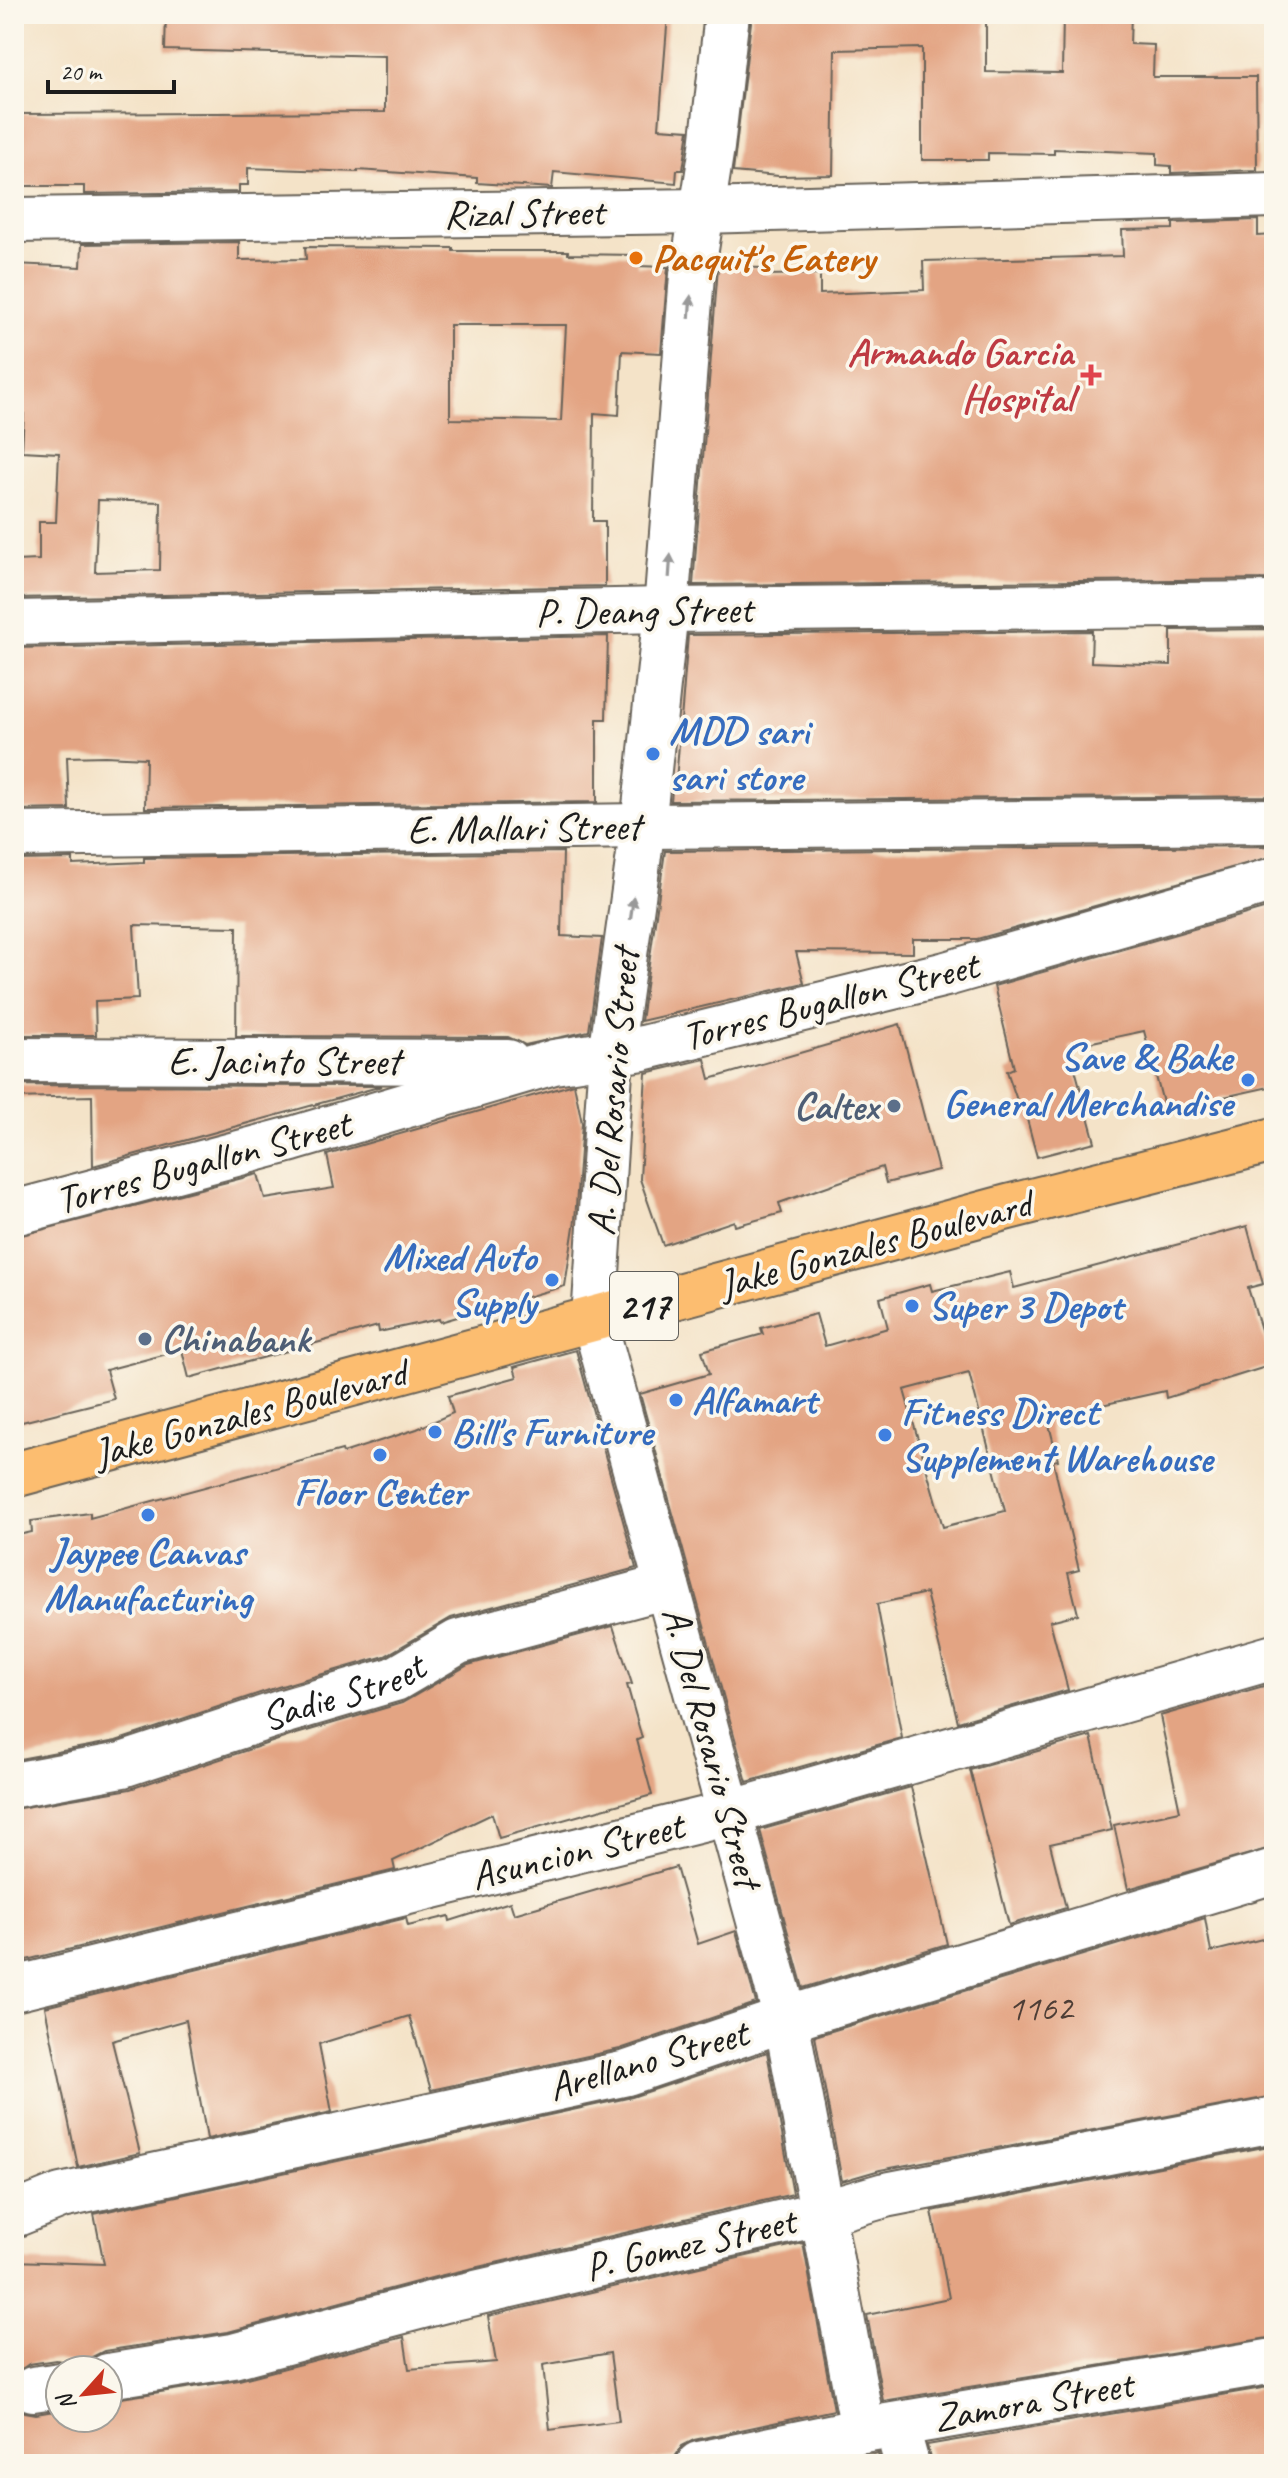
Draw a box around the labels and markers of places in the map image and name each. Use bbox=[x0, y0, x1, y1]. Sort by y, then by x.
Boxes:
place label: Pacquit's Eatery bbox=[652, 233, 878, 283]
marker: Pacquit's Eatery bbox=[627, 249, 645, 267]
place label: Armando Garcia Hospital bbox=[847, 327, 1081, 423]
marker: Armando Garcia Hospital bbox=[1080, 364, 1102, 386]
place label: MDD sari sari store bbox=[669, 706, 814, 802]
marker: MDD sari sari store bbox=[644, 745, 662, 763]
place label: Save & Bake General Merchandise bbox=[943, 1032, 1236, 1128]
marker: Save & Bake General Merchandise bbox=[1239, 1071, 1257, 1089]
place label: Caltex bbox=[794, 1081, 881, 1131]
marker: Caltex bbox=[885, 1097, 903, 1115]
place label: Mixed Auto Supply bbox=[383, 1232, 539, 1328]
marker: Mixed Auto Supply bbox=[543, 1271, 561, 1289]
place label: Super 3 Depot bbox=[928, 1281, 1127, 1331]
marker: Super 3 Depot bbox=[903, 1297, 921, 1315]
place label: Chinabank bbox=[161, 1314, 312, 1364]
marker: Chinabank bbox=[136, 1330, 154, 1348]
place label: Alfamart bbox=[692, 1375, 821, 1425]
place label: Fitness Direct Supplement Warehouse bbox=[901, 1387, 1215, 1483]
marker: Alfamart bbox=[667, 1391, 685, 1409]
place label: Bill's Furniture bbox=[451, 1407, 656, 1457]
marker: Bill's Furniture bbox=[426, 1423, 444, 1441]
marker: Fitness Direct Supplement Warehouse bbox=[876, 1426, 894, 1444]
marker: Floor Center bbox=[371, 1446, 389, 1464]
place label: Floor Center bbox=[294, 1467, 471, 1517]
marker: Jaypee Canvas Manufacturing bbox=[139, 1506, 157, 1524]
place label: Jaypee Canvas Manufacturing bbox=[44, 1527, 255, 1623]

